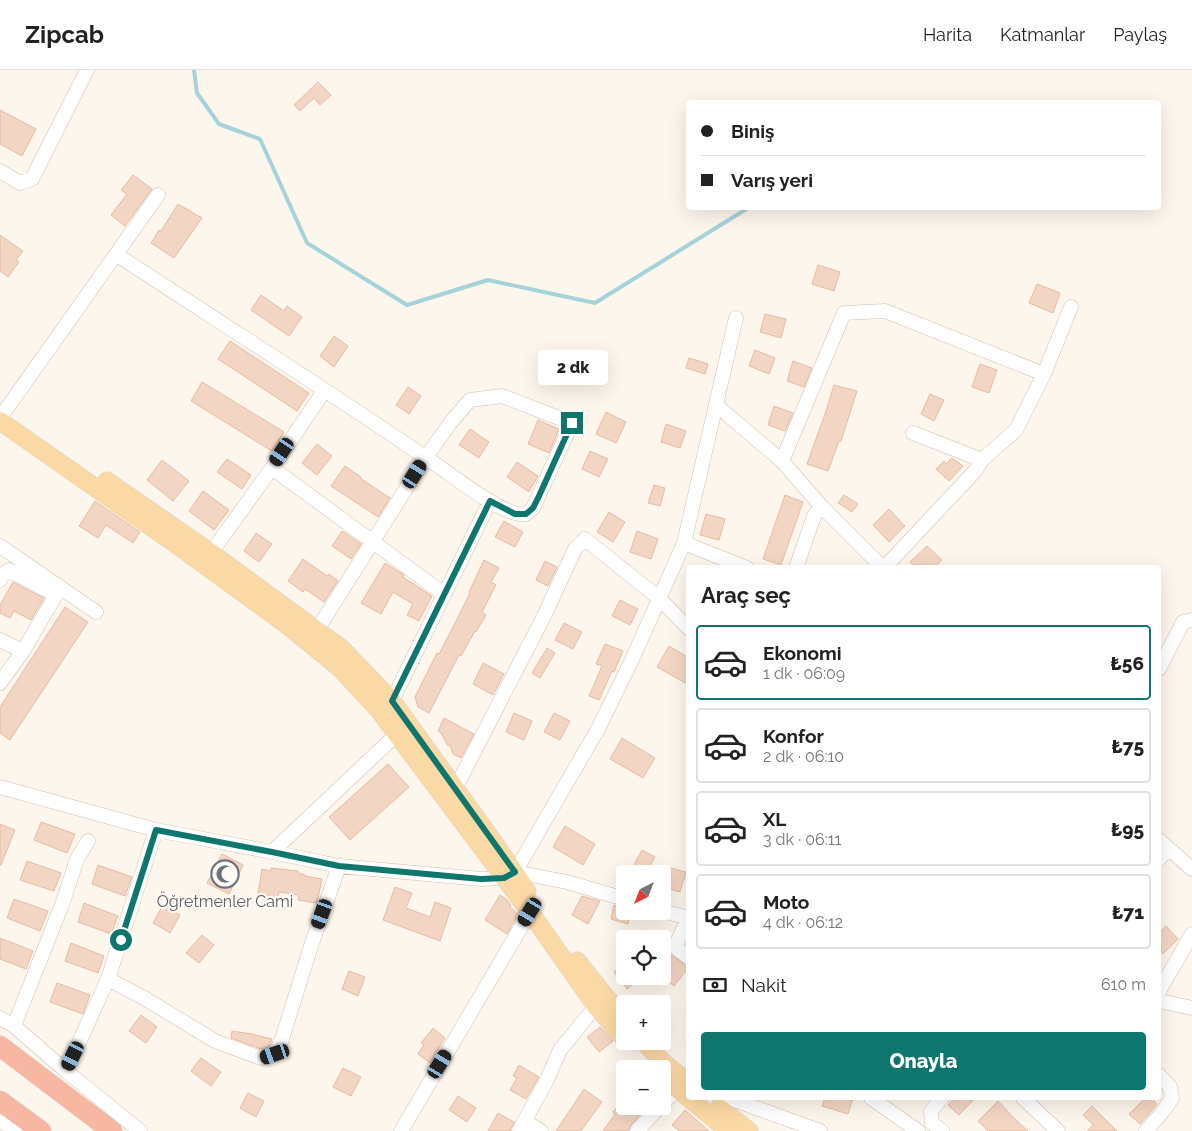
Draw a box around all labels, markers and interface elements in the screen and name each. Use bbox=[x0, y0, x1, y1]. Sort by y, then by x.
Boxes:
text: Zipcab bbox=[25, 20, 104, 49]
text: Harita bbox=[923, 24, 972, 45]
text: Katmanlar bbox=[1000, 24, 1085, 45]
text: Paylaş bbox=[1113, 24, 1167, 45]
text: Biniş bbox=[731, 120, 774, 142]
text: Varış yeri bbox=[731, 169, 813, 191]
callout: 2 dk bbox=[537, 350, 607, 386]
text: 2 dk bbox=[557, 358, 589, 377]
route end bbox=[561, 412, 583, 434]
car bbox=[267, 435, 296, 469]
car bbox=[400, 457, 429, 491]
text: Araç seç bbox=[701, 582, 791, 608]
icon: car bbox=[703, 640, 748, 685]
text: Ekonomi bbox=[763, 642, 842, 664]
text: ₺56 bbox=[1111, 652, 1144, 674]
text: 1 dk · 06:09 bbox=[763, 664, 845, 683]
icon: car bbox=[703, 723, 748, 768]
text: Konfor bbox=[763, 725, 824, 747]
text: ₺75 bbox=[1111, 735, 1144, 757]
text: 2 dk · 06:10 bbox=[763, 747, 844, 766]
icon: car bbox=[703, 806, 748, 851]
text: XL bbox=[763, 808, 786, 830]
text: ₺95 bbox=[1111, 818, 1144, 840]
text: 3 dk · 06:11 bbox=[763, 830, 841, 849]
mosque icon: Öğretmenler Cami bbox=[210, 859, 240, 889]
north arrow bbox=[616, 865, 671, 920]
map controls bbox=[616, 865, 671, 1115]
icon: car bbox=[703, 889, 748, 934]
place label: Öğretmenler Cami bbox=[157, 891, 293, 911]
text: Moto bbox=[763, 891, 809, 913]
car bbox=[515, 895, 544, 929]
car bbox=[309, 897, 334, 931]
text: ₺71 bbox=[1112, 901, 1144, 923]
text: 4 dk · 06:12 bbox=[763, 913, 843, 932]
route start bbox=[110, 929, 132, 951]
button: locate bbox=[616, 930, 671, 985]
icon: cash bbox=[701, 971, 729, 999]
text: Nakit bbox=[741, 974, 787, 996]
text: 610 m bbox=[1101, 975, 1146, 994]
button: + bbox=[616, 995, 671, 1050]
button: Onayla bbox=[701, 1032, 1146, 1090]
car bbox=[59, 1039, 86, 1073]
car bbox=[258, 1042, 291, 1066]
car bbox=[425, 1047, 454, 1081]
button: − bbox=[616, 1060, 671, 1115]

